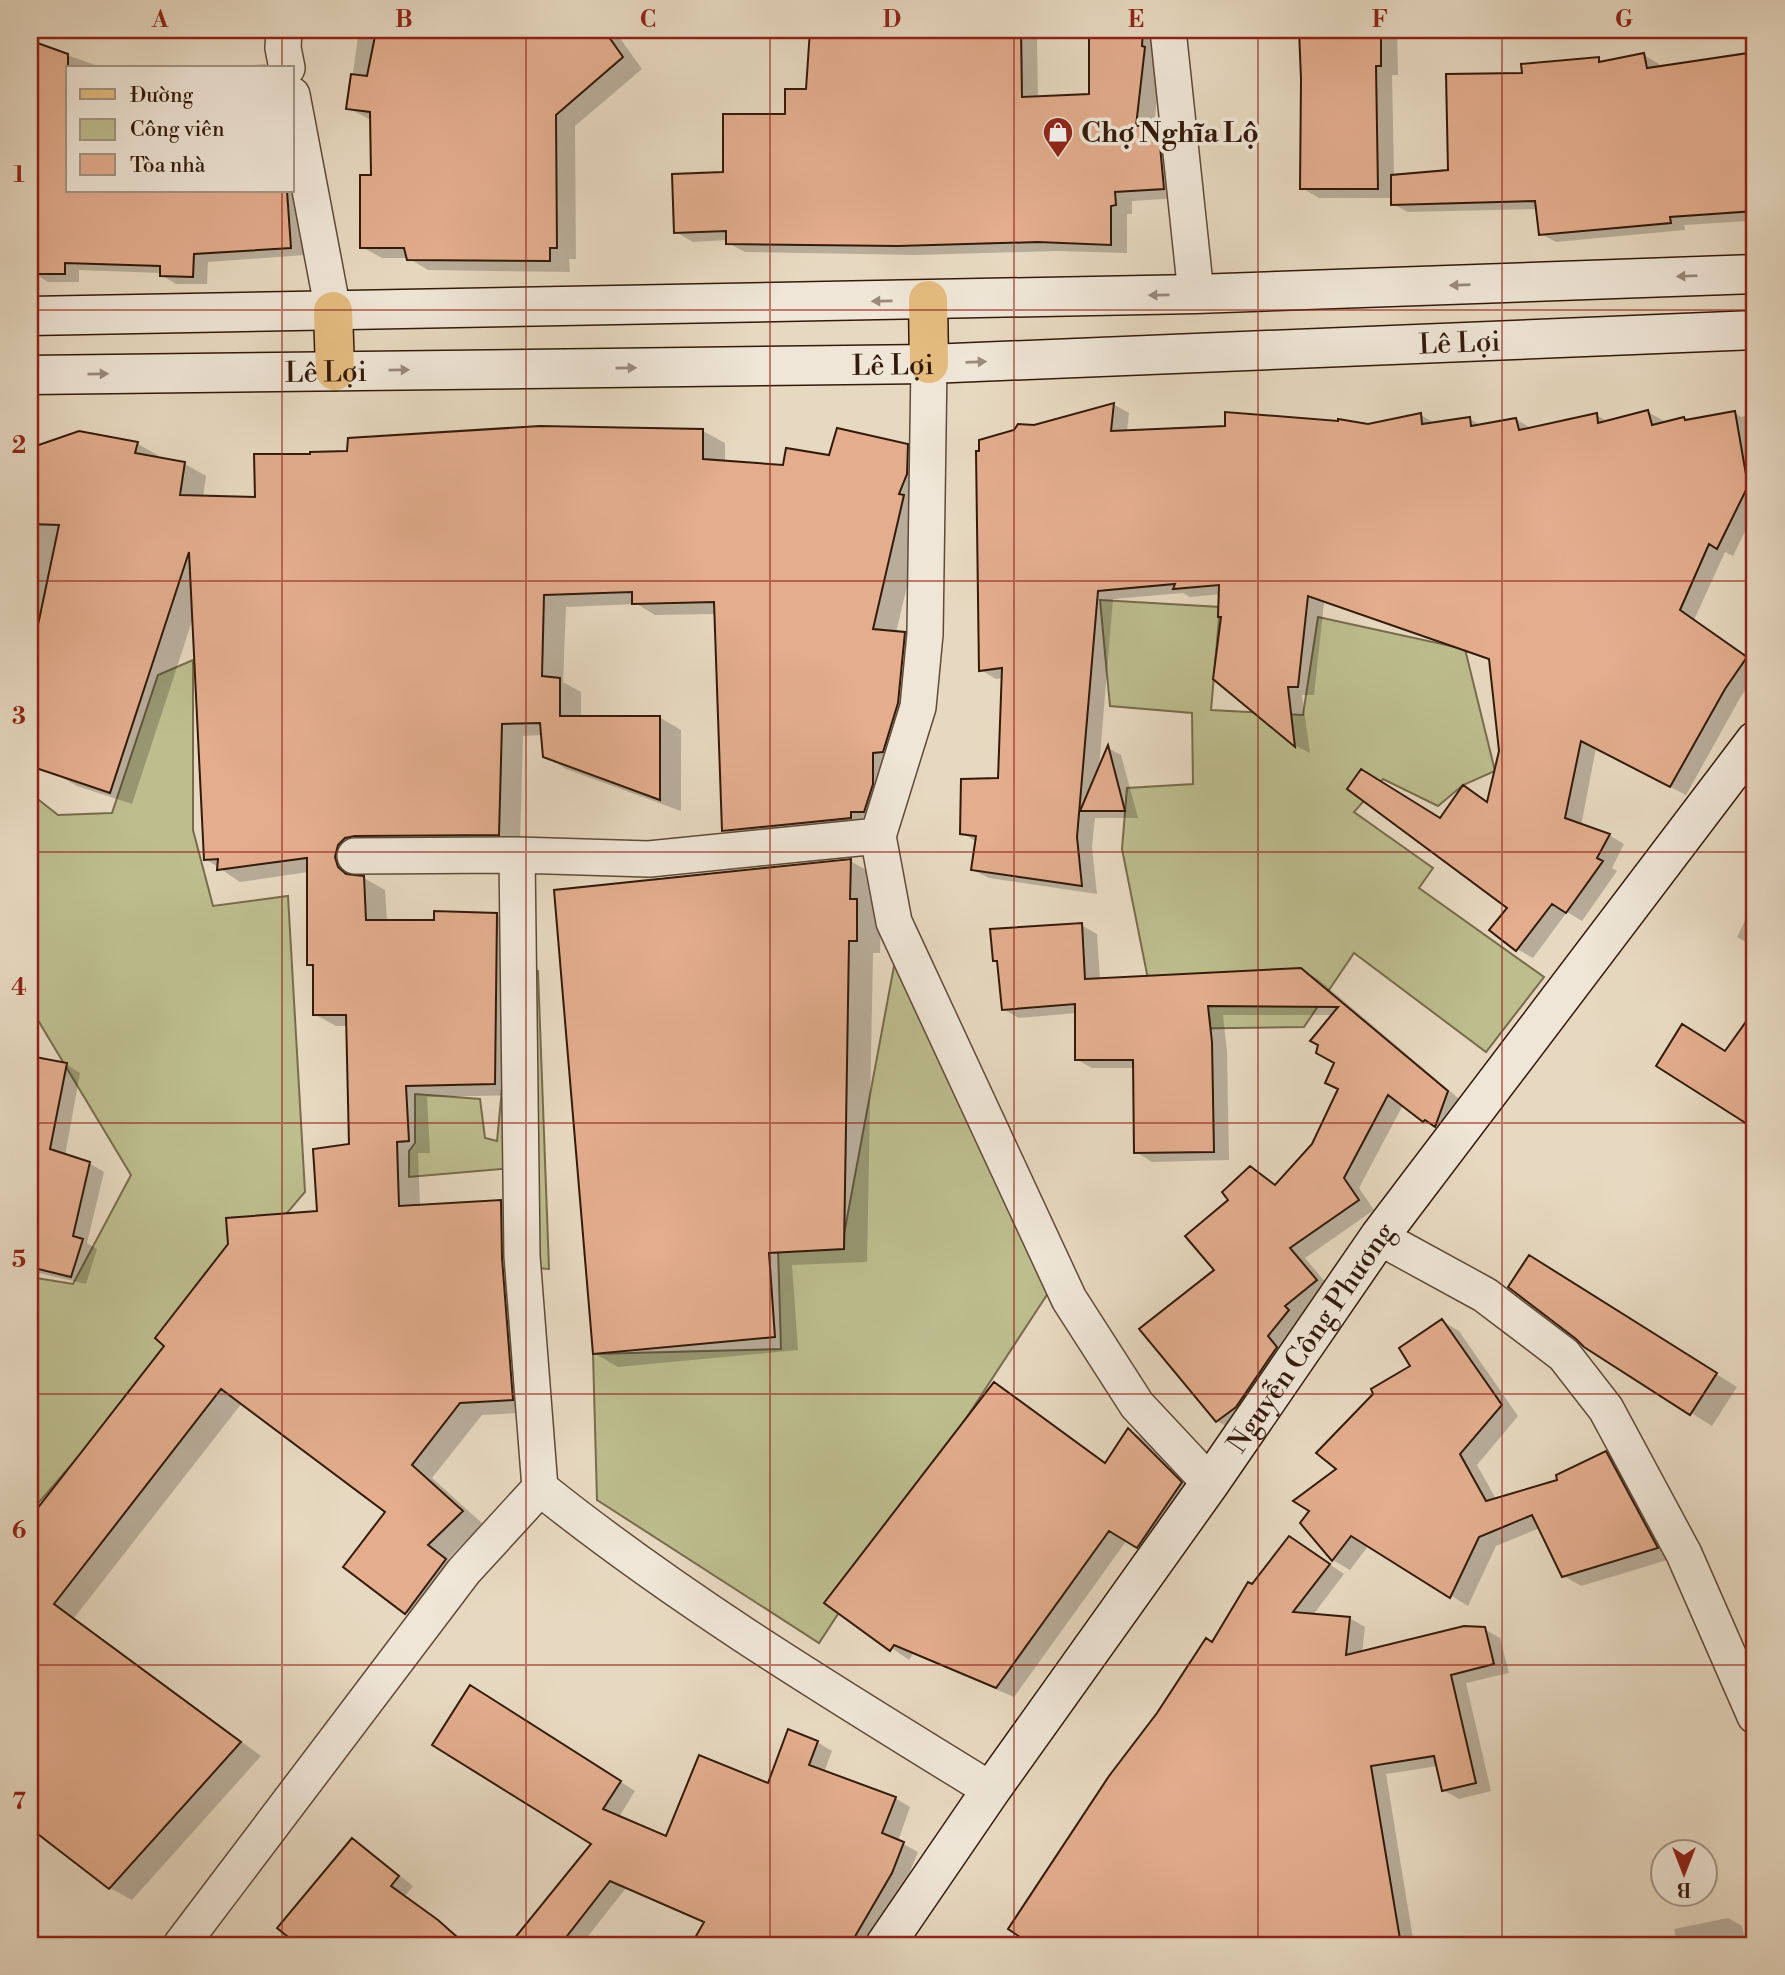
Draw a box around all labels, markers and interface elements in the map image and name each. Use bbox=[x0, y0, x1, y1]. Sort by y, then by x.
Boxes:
text: A bbox=[151, 6, 169, 34]
text: B bbox=[395, 6, 413, 34]
text: C bbox=[640, 6, 656, 34]
text: D bbox=[883, 6, 901, 34]
text: E bbox=[1128, 6, 1144, 34]
text: F bbox=[1372, 6, 1388, 34]
text: G bbox=[1615, 6, 1633, 34]
legend bbox=[66, 66, 294, 192]
text: Đường bbox=[130, 83, 194, 109]
shop icon: Chợ Nghĩa Lộ bbox=[1041, 115, 1075, 159]
place label: Chợ Nghĩa Lộ bbox=[1081, 116, 1259, 151]
text: Công viên bbox=[130, 117, 225, 143]
text: Tòa nhà bbox=[130, 153, 206, 179]
text: 1 bbox=[13, 161, 25, 189]
one-way arrow bbox=[1676, 271, 1698, 282]
one-way arrow bbox=[1448, 279, 1470, 290]
one-way arrow bbox=[1148, 289, 1170, 301]
one-way arrow bbox=[871, 295, 893, 307]
street label: Lê Lợi bbox=[1418, 324, 1501, 363]
street label: Lê Lợi bbox=[852, 348, 935, 384]
street label: Lê Lợi bbox=[285, 355, 367, 391]
one-way arrow bbox=[966, 356, 988, 367]
one-way arrow bbox=[616, 362, 638, 373]
one-way arrow bbox=[388, 365, 410, 376]
one-way arrow bbox=[87, 368, 109, 380]
text: 2 bbox=[12, 432, 26, 460]
text: 3 bbox=[12, 703, 26, 731]
text: 4 bbox=[11, 974, 27, 1002]
street label: Nguyễn Công Phương bbox=[1220, 1215, 1403, 1460]
text: 5 bbox=[12, 1246, 26, 1274]
text: 6 bbox=[12, 1517, 26, 1545]
text: 7 bbox=[12, 1788, 26, 1816]
north arrow bbox=[1648, 1839, 1718, 1909]
text: B bbox=[1677, 1877, 1691, 1901]

